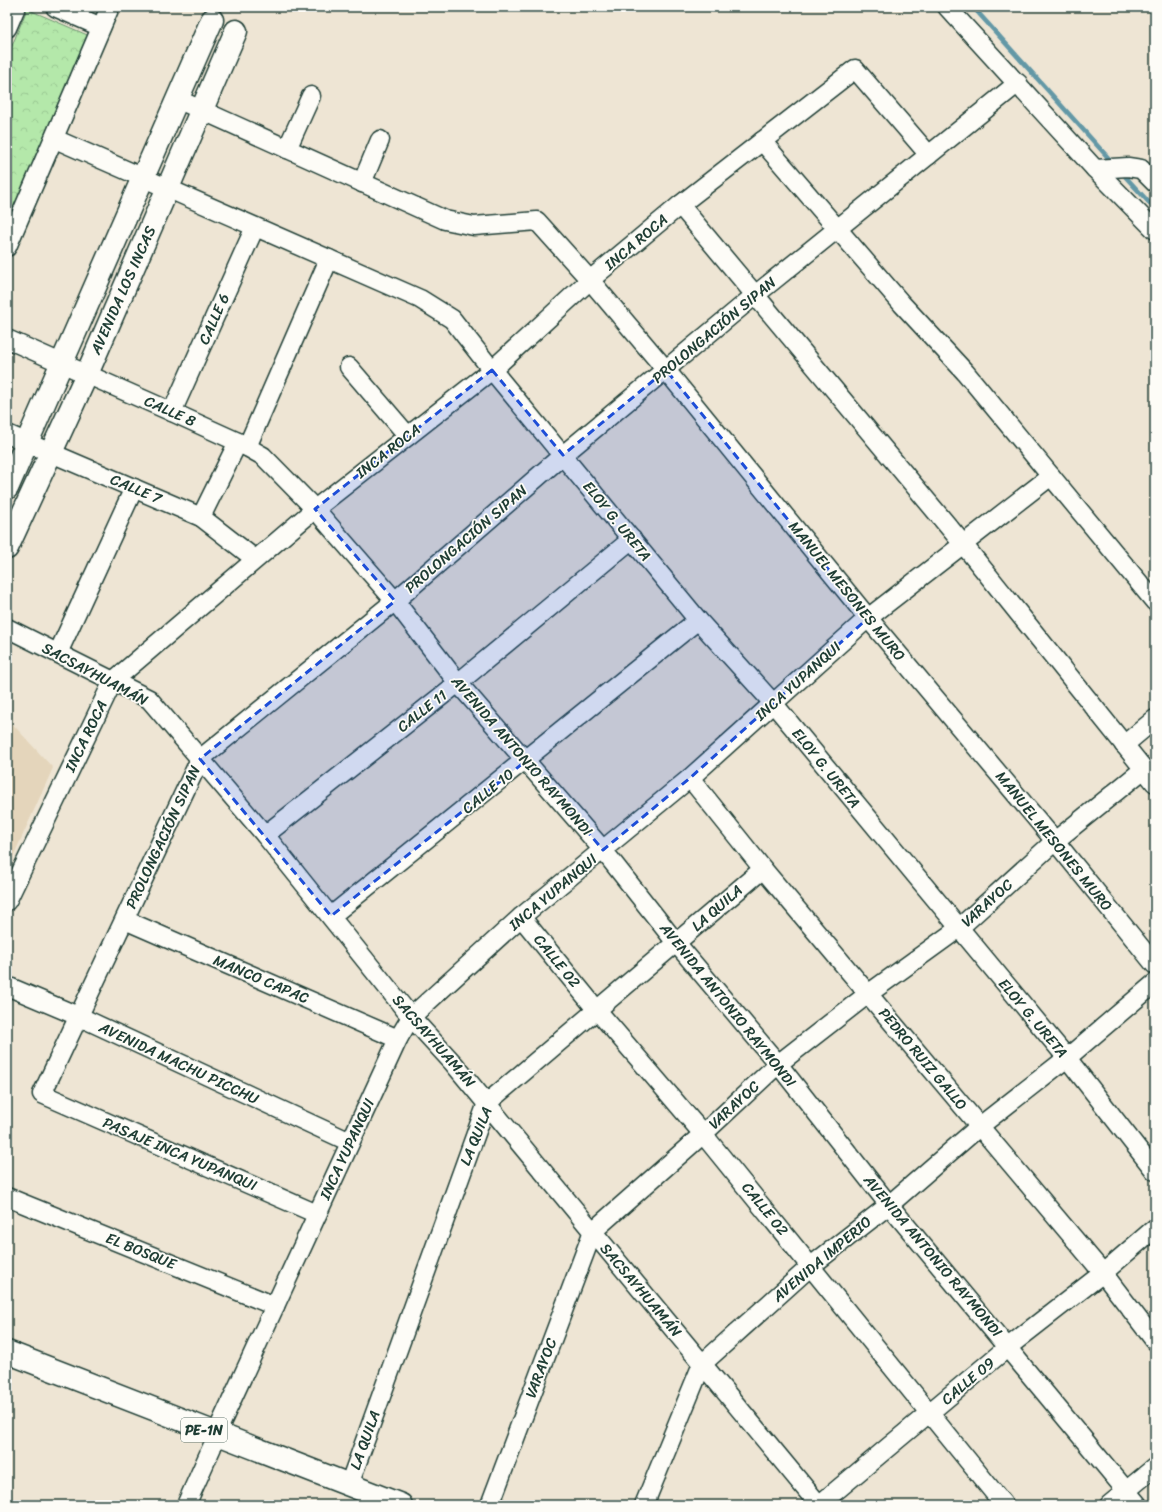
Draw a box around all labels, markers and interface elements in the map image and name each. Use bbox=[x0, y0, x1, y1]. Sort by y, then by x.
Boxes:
street label: INCA ROCA bbox=[597, 207, 674, 277]
street label: AVENIDA LOS INCAS bbox=[83, 221, 163, 360]
street label: PROLONGACIÓN SIPAN bbox=[646, 270, 782, 390]
street label: CALLE 6 bbox=[191, 289, 237, 349]
street label: CALLE 8 bbox=[140, 388, 200, 434]
street label: INCA ROCA bbox=[349, 417, 426, 486]
street label: CALLE 7 bbox=[106, 467, 167, 512]
street label: ELOY G. URETA bbox=[576, 475, 658, 567]
street label: PROLONGACIÓN SIPAN bbox=[399, 478, 534, 600]
street label: MANUEL MESONES MURO bbox=[782, 515, 912, 667]
street label: INCA YUPANQUI bbox=[748, 634, 848, 728]
street label: SACSAYHUAMÁN bbox=[37, 635, 153, 713]
street label: AVENIDA ANTONIO RAYMONDI bbox=[444, 669, 600, 843]
street label: CALLE 11 bbox=[391, 683, 453, 739]
street label: INCA ROCA bbox=[57, 696, 115, 777]
street label: ELOY G. URETA bbox=[785, 722, 867, 814]
street label: PROLONGACIÓN SIPAN bbox=[118, 760, 208, 913]
street label: CALLE 10 bbox=[456, 762, 520, 820]
street label: MANUEL MESONES MURO bbox=[989, 765, 1119, 917]
street label: INCA YUPANQUI bbox=[502, 847, 604, 938]
street label: VARAYOC bbox=[955, 872, 1019, 934]
street label: LA QUILA bbox=[685, 878, 749, 938]
street label: AVENIDA ANTONIO RAYMONDI bbox=[652, 916, 803, 1093]
street label: CALLE 02 bbox=[527, 928, 587, 994]
street label: MANCO CAPAC bbox=[209, 947, 313, 1011]
street label: ELOY G. URETA bbox=[992, 972, 1074, 1064]
street label: SACSAYHUAMÁN bbox=[386, 988, 483, 1094]
street label: PEDRO RUIZ GALLO bbox=[872, 1002, 974, 1116]
street label: AVENIDA MACHU PICCHU bbox=[94, 1014, 264, 1112]
street label: VARAYOC bbox=[702, 1074, 766, 1136]
street label: INCA YUPANQUI bbox=[312, 1094, 382, 1205]
street label: LA QUILA bbox=[452, 1103, 500, 1169]
street label: PASAJE INCA YUPANQUI bbox=[99, 1110, 262, 1198]
street label: AVENIDA ANTONIO RAYMONDI bbox=[856, 1168, 1009, 1344]
street label: CALLE 02 bbox=[735, 1176, 795, 1242]
street label: AVENIDA IMPERIO bbox=[766, 1209, 878, 1309]
street label: EL BOSQUE bbox=[102, 1225, 182, 1278]
street label: SACSAYHUAMÁN bbox=[593, 1237, 689, 1344]
street label: VARAYOC bbox=[518, 1333, 565, 1402]
street label: CALLE 09 bbox=[935, 1350, 1001, 1412]
street label: LA QUILA bbox=[342, 1407, 388, 1473]
road number: PE-1N bbox=[181, 1418, 227, 1442]

